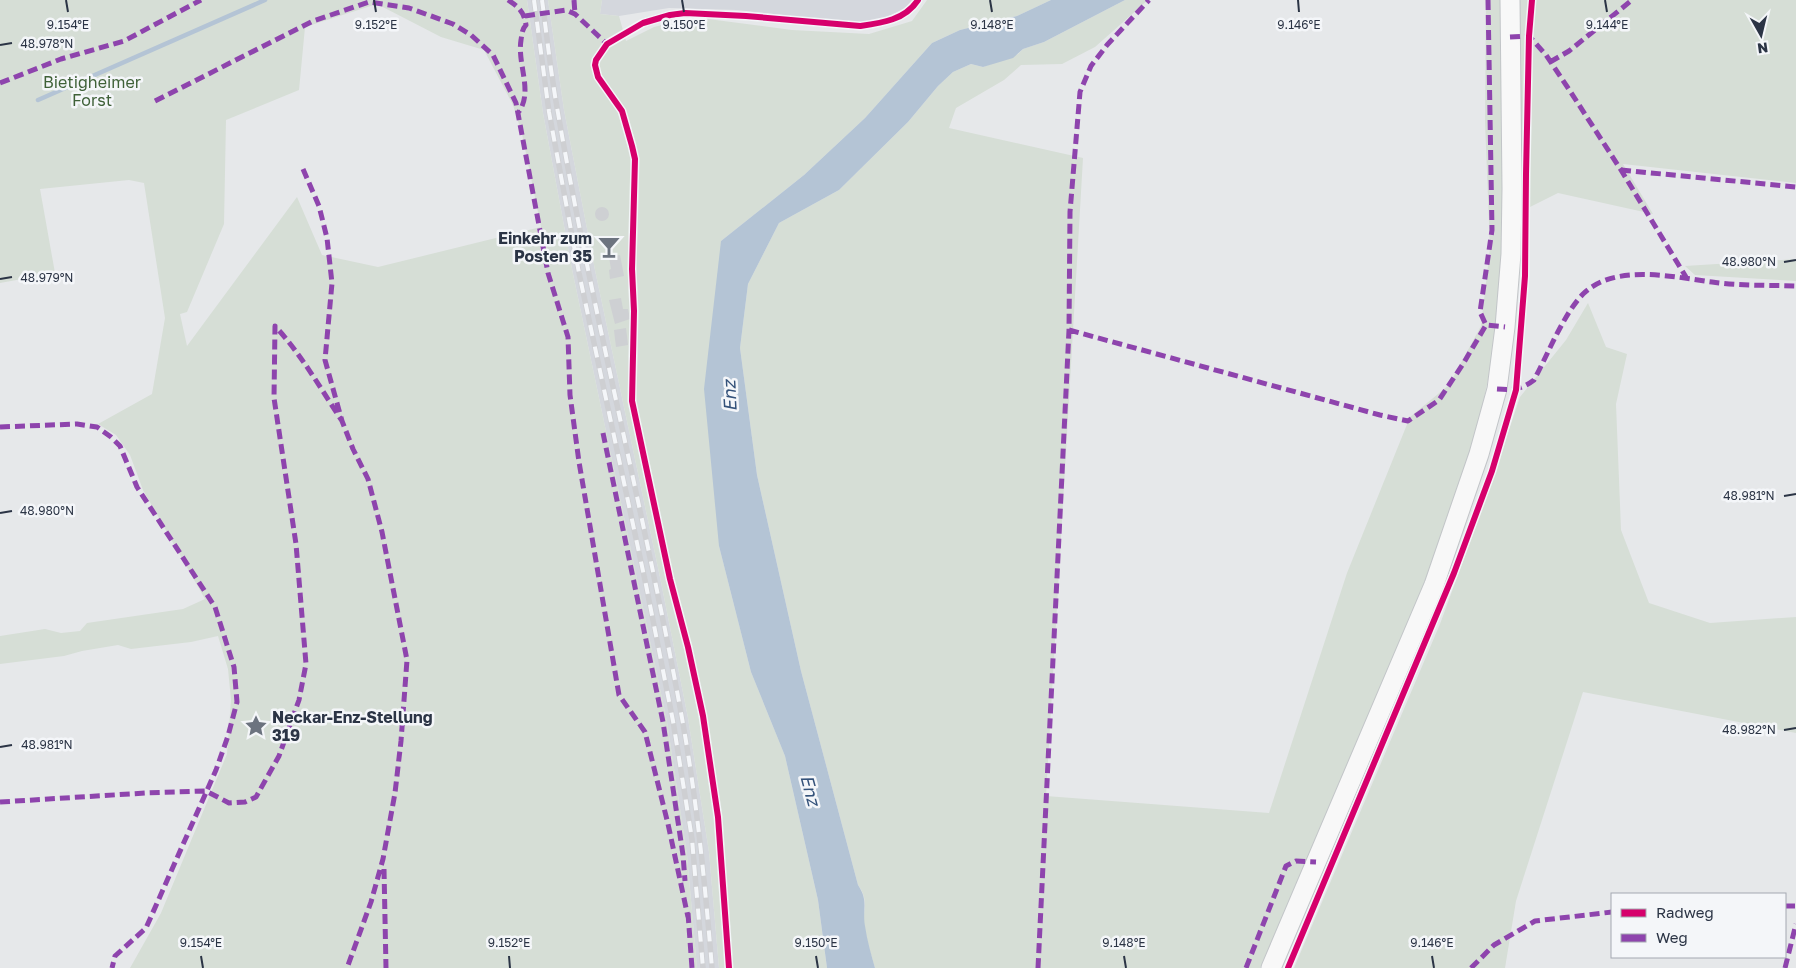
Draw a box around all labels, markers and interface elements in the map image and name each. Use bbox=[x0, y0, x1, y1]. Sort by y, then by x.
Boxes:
north arrow bbox=[1736, 10, 1786, 60]
text: 9.154°E bbox=[47, 17, 89, 32]
text: 9.152°E bbox=[355, 17, 397, 32]
text: 9.150°E bbox=[662, 17, 706, 32]
text: 9.148°E bbox=[970, 17, 1014, 32]
text: 9.146°E bbox=[1277, 17, 1321, 32]
text: 9.144°E bbox=[1586, 17, 1628, 32]
text: 48.978°N bbox=[21, 36, 73, 51]
text: N bbox=[1756, 39, 1769, 58]
park label: Bietigheimer Forst bbox=[43, 72, 141, 110]
place label: Einkehr zum Posten 35 bbox=[498, 228, 592, 266]
bar icon: Einkehr zum Posten 35 bbox=[596, 234, 622, 260]
text: 48.980°N bbox=[1722, 254, 1776, 269]
text: 48.979°N bbox=[21, 270, 73, 285]
water label: Enz bbox=[717, 378, 741, 412]
text: 48.981°N bbox=[1723, 488, 1775, 503]
text: 48.980°N bbox=[20, 503, 74, 518]
place label: Neckar-Enz-Stellung 319 bbox=[272, 707, 433, 745]
place icon: Neckar-Enz-Stellung 319 bbox=[243, 713, 269, 739]
text: 48.982°N bbox=[1722, 722, 1776, 737]
text: 48.981°N bbox=[21, 737, 73, 752]
water label: Enz bbox=[796, 772, 826, 810]
legend bbox=[1611, 893, 1786, 958]
text: Radweg bbox=[1656, 903, 1714, 921]
text: Weg bbox=[1656, 928, 1688, 946]
text: 9.154°E bbox=[180, 935, 222, 950]
text: 9.152°E bbox=[488, 935, 530, 950]
text: 9.150°E bbox=[794, 935, 838, 950]
text: 9.148°E bbox=[1102, 935, 1146, 950]
text: 9.146°E bbox=[1410, 935, 1454, 950]

